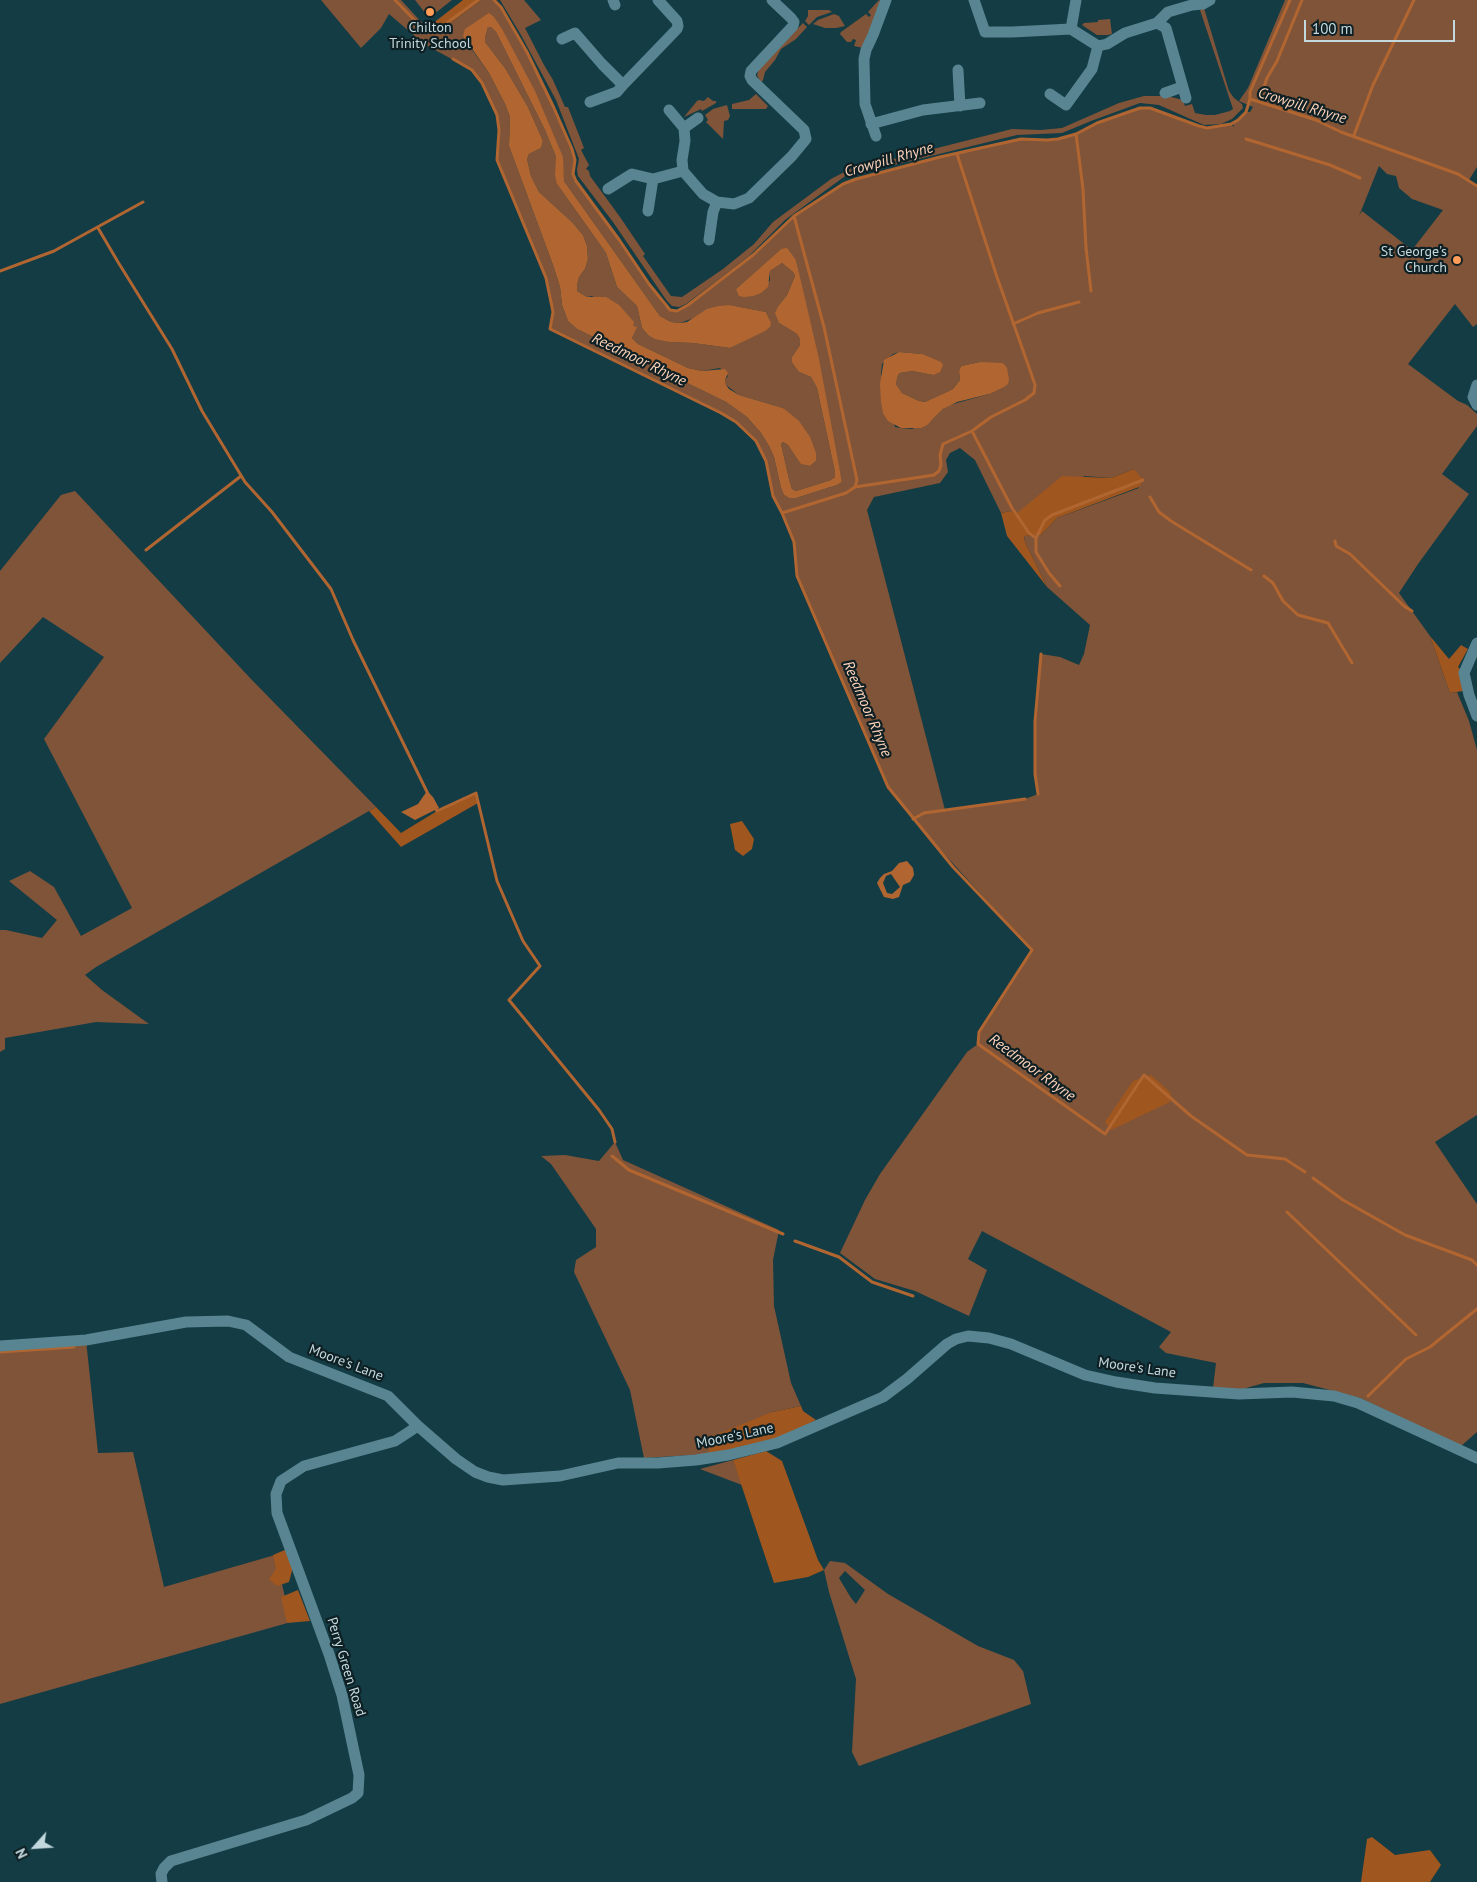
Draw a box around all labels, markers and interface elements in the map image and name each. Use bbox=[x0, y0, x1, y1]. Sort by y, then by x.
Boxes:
marker: Chilton Trinity School bbox=[424, 6, 436, 18]
scale bar bbox=[1307, 10, 1458, 42]
text: 100 m bbox=[1312, 19, 1353, 38]
place label: Chilton Trinity School bbox=[389, 20, 471, 52]
water label: Crowpill Rhyne bbox=[1256, 84, 1348, 128]
water label: Crowpill Rhyne bbox=[842, 139, 936, 181]
place label: St George's Church bbox=[1381, 244, 1447, 276]
marker: St George's Church bbox=[1451, 254, 1463, 266]
water label: Reedmoor Rhyne bbox=[589, 329, 689, 391]
water label: Reedmoor Rhyne bbox=[839, 658, 895, 760]
water label: Reedmoor Rhyne bbox=[985, 1031, 1079, 1105]
street label: Moore's Lane bbox=[306, 1341, 386, 1385]
street label: Moore's Lane bbox=[1097, 1354, 1177, 1382]
street label: Moore's Lane bbox=[695, 1420, 775, 1452]
street label: Perry Green Road bbox=[323, 1615, 369, 1719]
north arrow bbox=[10, 1822, 60, 1872]
text: N bbox=[11, 1846, 32, 1862]

